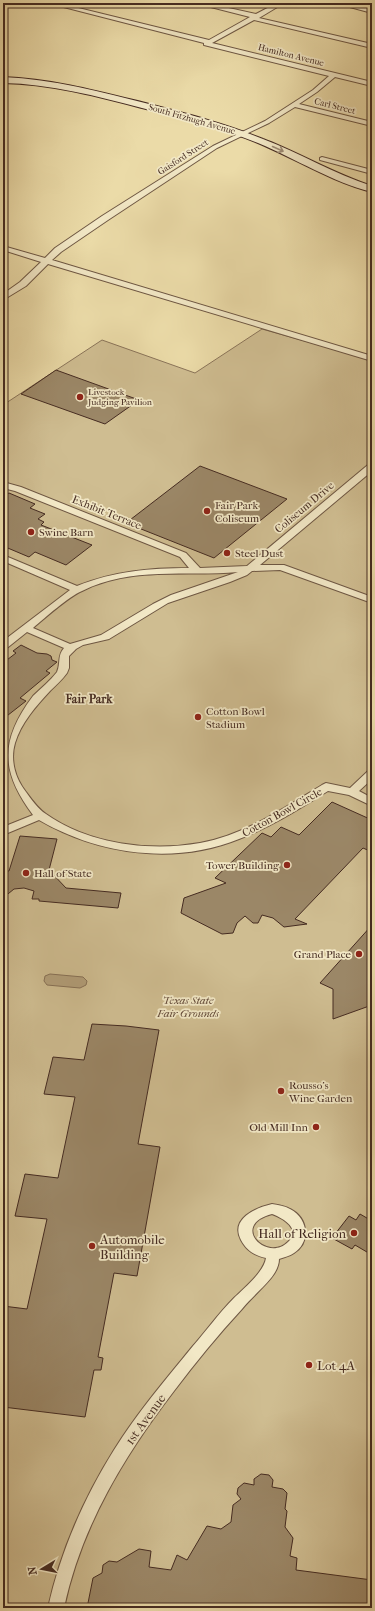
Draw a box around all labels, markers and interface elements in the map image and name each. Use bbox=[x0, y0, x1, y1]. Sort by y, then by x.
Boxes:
street label: Hamilton Avenue bbox=[257, 42, 326, 68]
street label: Carl Street bbox=[313, 96, 357, 116]
street label: South Fitzhugh Avenue bbox=[147, 102, 237, 136]
street label: Gaisford Street bbox=[156, 137, 211, 177]
one-way arrow bbox=[272, 146, 284, 153]
place label: Livestock Judging Pavilion bbox=[87, 387, 153, 407]
marker: Livestock Judging Pavilion bbox=[75, 392, 85, 402]
street label: Coliseum Drive bbox=[272, 478, 337, 536]
street label: Exhibit Terrace bbox=[70, 493, 144, 532]
place label: Fair Park Coliseum bbox=[215, 499, 260, 525]
marker: Fair Park Coliseum bbox=[202, 506, 212, 516]
place label: Swine Barn bbox=[39, 526, 94, 539]
marker: Swine Barn bbox=[26, 527, 36, 537]
place label: Steel Dust bbox=[235, 547, 284, 560]
marker: Steel Dust bbox=[222, 548, 232, 558]
district label: Fair Park bbox=[65, 692, 113, 706]
place label: Cotton Bowl Stadium bbox=[206, 705, 265, 731]
marker: Cotton Bowl Stadium bbox=[193, 712, 203, 722]
street label: Cotton Bowl Circle bbox=[240, 785, 325, 840]
place label: Tower Building bbox=[206, 859, 279, 872]
marker: Tower Building bbox=[282, 860, 292, 870]
place label: Hall of State bbox=[34, 867, 92, 880]
marker: Hall of State bbox=[21, 868, 31, 878]
place label: Grand Place bbox=[294, 948, 352, 961]
marker: Grand Place bbox=[354, 949, 364, 959]
park label: Texas State Fair Grounds bbox=[156, 994, 219, 1020]
place label: Rousso’s Wine Garden bbox=[288, 1079, 353, 1105]
marker: Rousso’s Wine Garden bbox=[276, 1086, 286, 1096]
place label: Old Mill Inn bbox=[249, 1121, 309, 1134]
marker: Old Mill Inn bbox=[311, 1122, 321, 1132]
place label: Hall of Religion bbox=[258, 1226, 346, 1241]
marker: Hall of Religion bbox=[349, 1228, 359, 1238]
place label: Automobile Building bbox=[99, 1232, 165, 1262]
marker: Automobile Building bbox=[87, 1241, 97, 1251]
place label: Lot 4A bbox=[317, 1358, 356, 1373]
marker: Lot 4A bbox=[304, 1360, 314, 1370]
street label: 1st Avenue bbox=[122, 1391, 169, 1447]
north arrow bbox=[22, 1549, 62, 1589]
text: N bbox=[25, 1565, 40, 1576]

